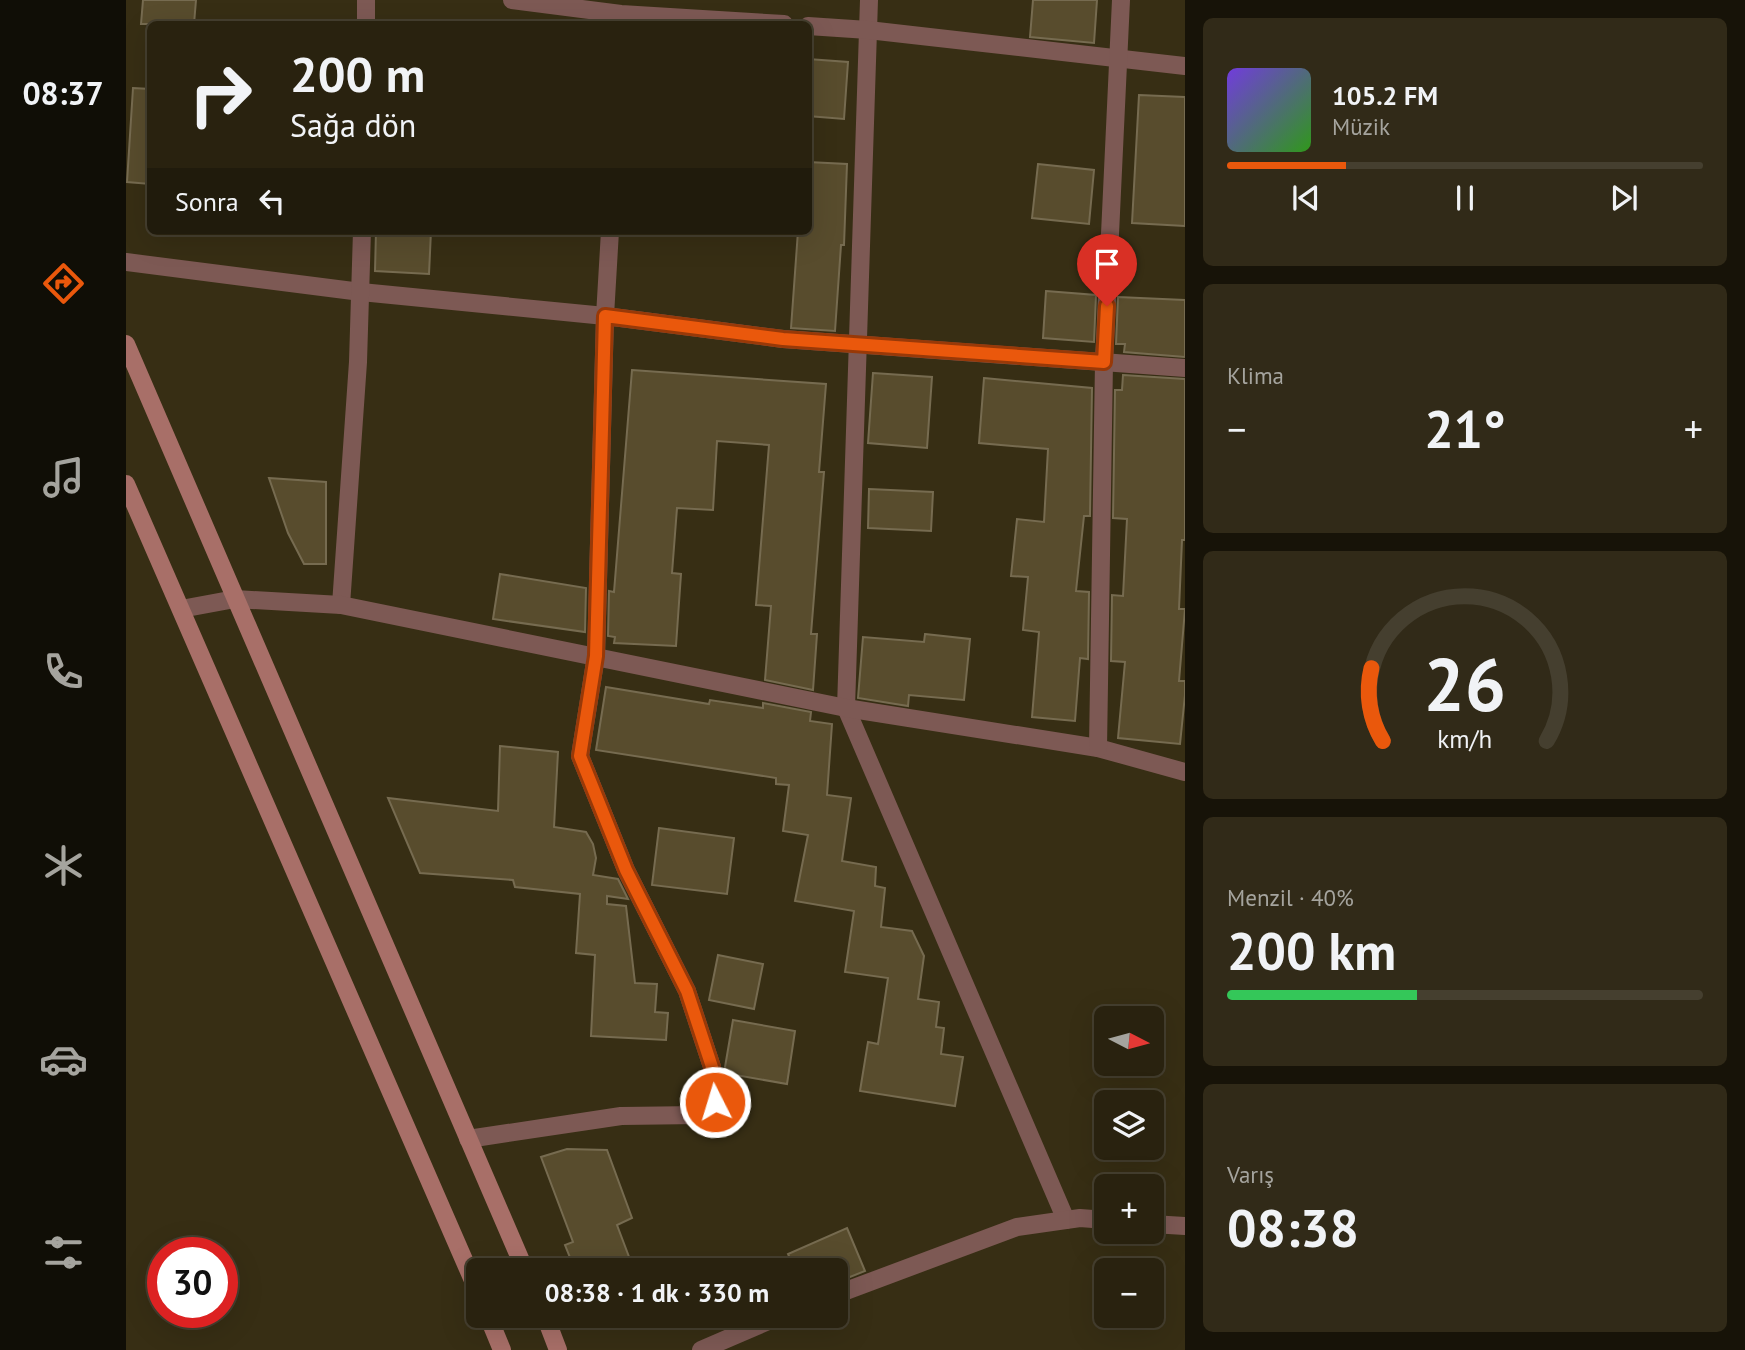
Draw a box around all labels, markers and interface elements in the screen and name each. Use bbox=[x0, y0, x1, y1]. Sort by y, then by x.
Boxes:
text: 200 m bbox=[290, 42, 425, 106]
icon: right bbox=[175, 49, 266, 140]
text: 08:37 bbox=[22, 72, 104, 114]
text: 105.2 FM bbox=[1332, 79, 1438, 112]
text: Sağa dön bbox=[290, 104, 416, 146]
text: Müzik bbox=[1332, 112, 1390, 141]
icon: previous bbox=[1287, 179, 1325, 217]
icon: pause bbox=[1446, 179, 1484, 217]
icon: next bbox=[1605, 179, 1643, 217]
icon: left bbox=[253, 182, 291, 220]
text: Sonra bbox=[175, 185, 239, 218]
pin bbox=[1077, 234, 1137, 306]
icon: arrive bbox=[1088, 245, 1126, 283]
icon: directions bbox=[39, 259, 88, 308]
text: Klima bbox=[1227, 361, 1284, 390]
text: 21° bbox=[1424, 395, 1506, 462]
text: − bbox=[1227, 404, 1246, 453]
text: + bbox=[1684, 404, 1703, 453]
icon: music bbox=[39, 453, 88, 502]
text: 26 bbox=[1424, 637, 1506, 731]
icon: phone bbox=[39, 647, 88, 696]
text: km/h bbox=[1438, 723, 1492, 755]
icon: climate bbox=[39, 841, 88, 890]
text: Menzil · 40% bbox=[1227, 883, 1354, 912]
text: 200 km bbox=[1227, 917, 1396, 984]
north arrow bbox=[1094, 1006, 1164, 1076]
map controls bbox=[1094, 1006, 1164, 1328]
icon: car bbox=[39, 1035, 88, 1084]
position arrow bbox=[678, 1065, 752, 1139]
button: layers bbox=[1094, 1090, 1164, 1160]
text: Varış bbox=[1227, 1160, 1274, 1189]
button: + bbox=[1094, 1174, 1164, 1244]
text: 08:38 bbox=[1227, 1194, 1359, 1261]
icon: filters bbox=[39, 1228, 88, 1277]
speed limit sign: 30 bbox=[147, 1237, 238, 1328]
button: − bbox=[1094, 1258, 1164, 1328]
text: 08:38 · 1 dk · 330 m bbox=[545, 1276, 769, 1309]

